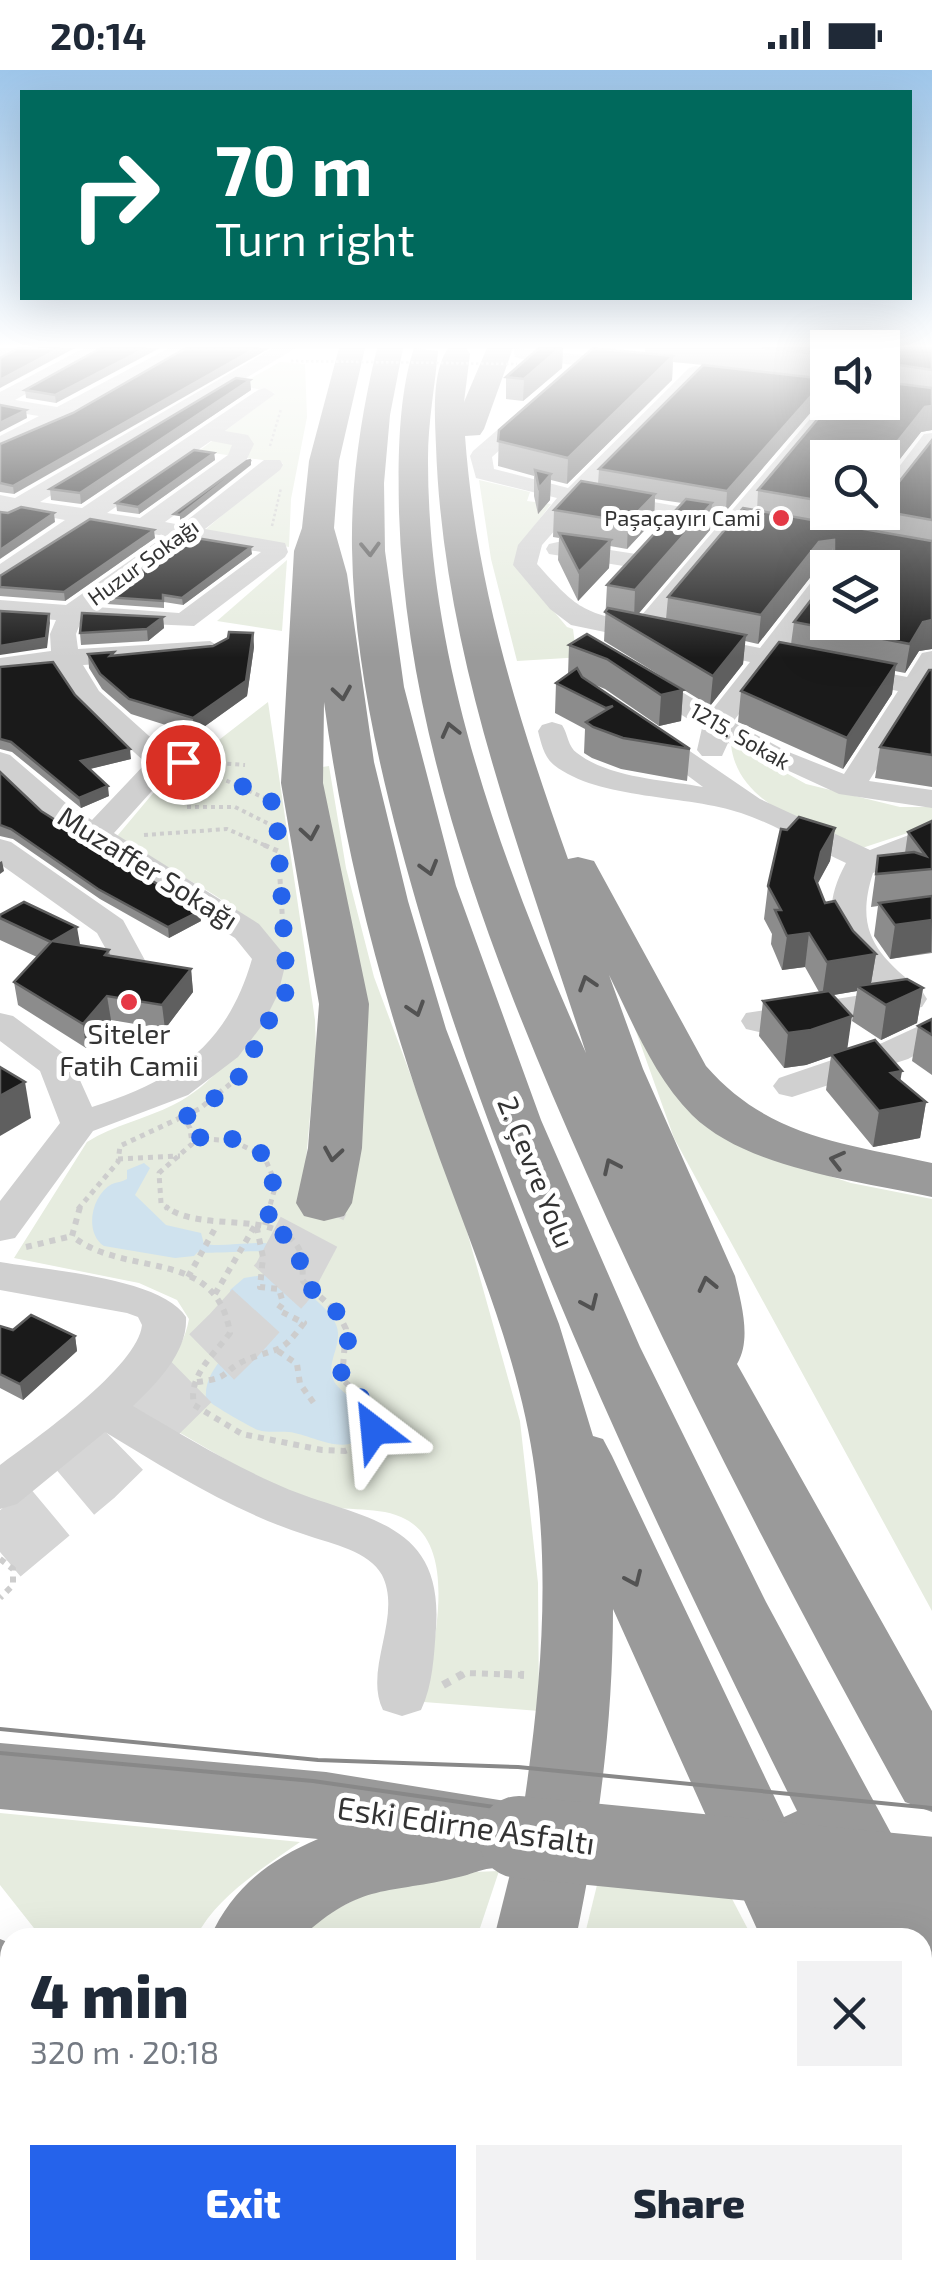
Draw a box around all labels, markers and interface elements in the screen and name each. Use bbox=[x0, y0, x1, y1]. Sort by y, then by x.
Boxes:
text: 20:14 bbox=[50, 12, 146, 58]
text: 70 m bbox=[215, 126, 373, 210]
icon: right bbox=[50, 130, 180, 260]
text: Turn right bbox=[215, 211, 415, 265]
map controls bbox=[810, 330, 900, 640]
button: sound bbox=[810, 330, 900, 420]
button: search bbox=[810, 440, 900, 530]
place label: Paşaçayırı Cami bbox=[604, 504, 761, 532]
marker: Paşaçayırı Cami bbox=[770, 507, 792, 529]
street label: Huzur Sokağı bbox=[82, 512, 203, 610]
one-way arrow bbox=[359, 541, 380, 557]
button: layers bbox=[810, 550, 900, 640]
one-way arrow bbox=[331, 684, 352, 701]
street label: 1215. Sokak bbox=[686, 696, 795, 774]
pin bbox=[141, 720, 226, 805]
one-way arrow bbox=[441, 722, 462, 739]
icon: arrive bbox=[156, 735, 211, 790]
street label: Muzaffer Sokağı bbox=[52, 798, 245, 936]
one-way arrow bbox=[299, 825, 320, 841]
one-way arrow bbox=[417, 858, 438, 875]
one-way arrow bbox=[579, 975, 599, 992]
marker: Siteler Fatih Camii bbox=[118, 991, 140, 1013]
one-way arrow bbox=[404, 1000, 425, 1017]
place label: Siteler Fatih Camii bbox=[59, 1016, 199, 1082]
street label: 2. Çevre Yolu bbox=[490, 1091, 583, 1252]
one-way arrow bbox=[323, 1146, 344, 1162]
one-way arrow bbox=[829, 1151, 846, 1172]
one-way arrow bbox=[603, 1158, 623, 1176]
one-way arrow bbox=[698, 1276, 719, 1293]
one-way arrow bbox=[578, 1293, 598, 1311]
position arrow bbox=[322, 1378, 426, 1482]
one-way arrow bbox=[622, 1569, 642, 1587]
street label: Eski Edirne Asfaltı bbox=[335, 1787, 598, 1861]
text: 4 min bbox=[30, 1958, 189, 2030]
button: close bbox=[797, 1961, 902, 2066]
text: 320 m · 20:18 bbox=[30, 2032, 219, 2070]
button: Exit bbox=[30, 2145, 456, 2260]
button: Share bbox=[476, 2145, 902, 2260]

